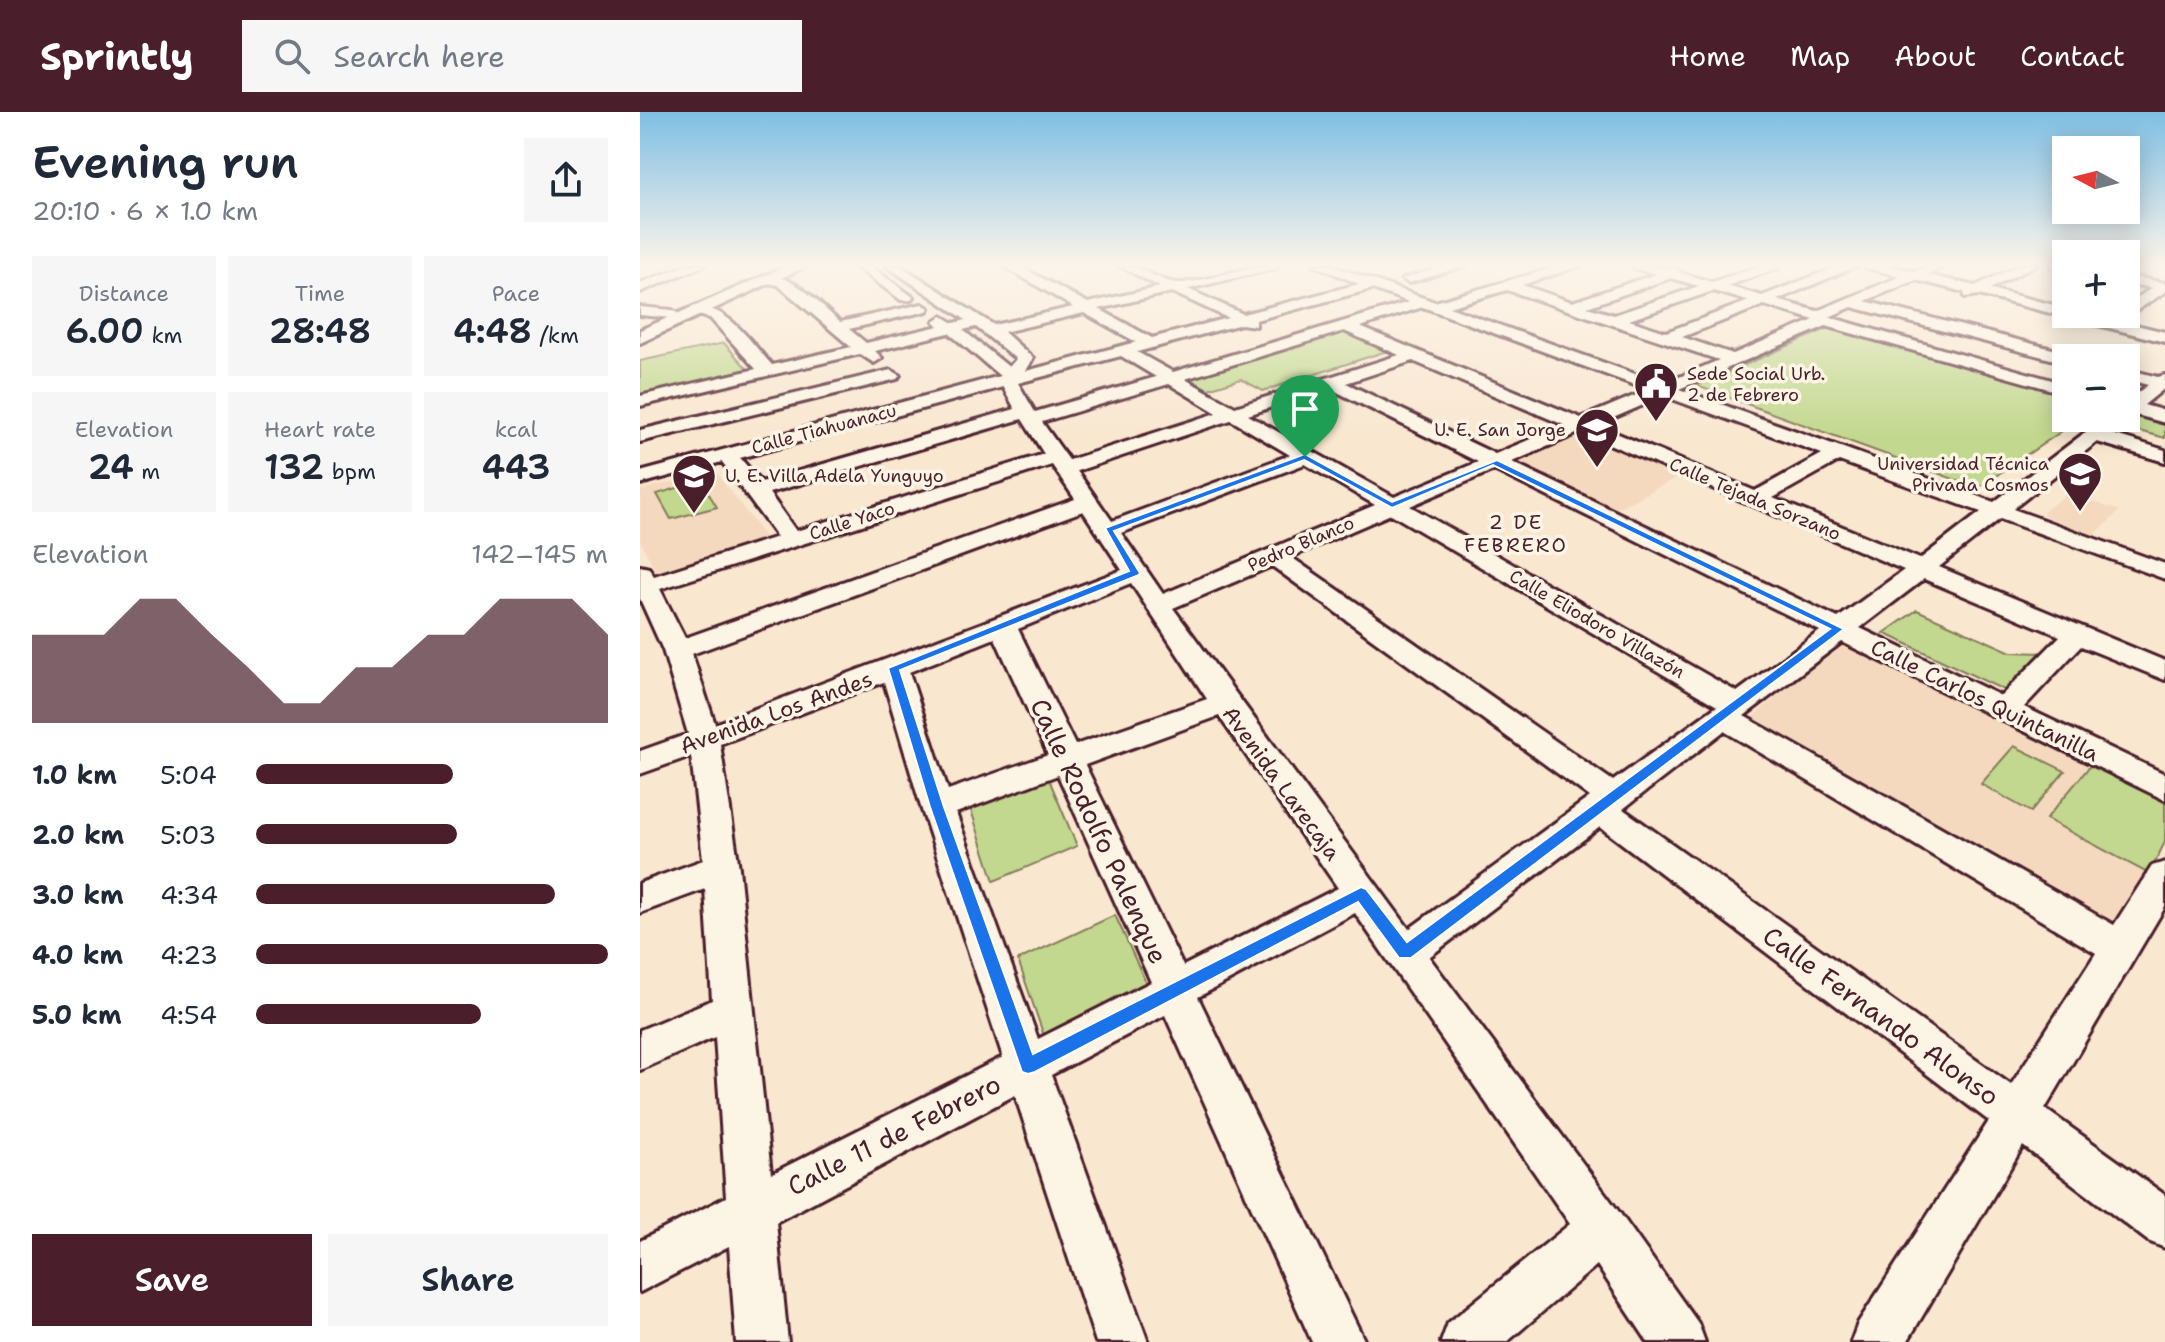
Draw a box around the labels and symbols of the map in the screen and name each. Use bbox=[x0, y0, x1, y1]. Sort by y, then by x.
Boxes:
north arrow bbox=[2052, 136, 2140, 224]
public building icon: Sede Social Urb. 2 de Febrero bbox=[1632, 360, 1680, 423]
place label: Sede Social Urb. 2 de Febrero bbox=[1687, 362, 1825, 407]
pin bbox=[1271, 375, 1339, 457]
street label: Calle Tiahuanacu bbox=[749, 398, 899, 460]
school or university icon: U. E. San Jorge bbox=[1573, 406, 1621, 469]
place label: U. E. San Jorge bbox=[1434, 418, 1566, 442]
school or university icon: Universidad Técnica Privada Cosmos bbox=[2056, 450, 2104, 513]
school or university icon: U. E. Villa Adela Yunguyo bbox=[670, 452, 718, 515]
street label: Calle Tejada Sorzano bbox=[1666, 452, 1844, 546]
place label: Universidad Técnica Privada Cosmos bbox=[1877, 452, 2049, 497]
place label: U. E. Villa Adela Yunguyo bbox=[725, 464, 944, 488]
street label: Calle Yaco bbox=[806, 496, 898, 546]
district label: 2 DE FEBRERO bbox=[1464, 509, 1568, 558]
street label: Pedro Blanco bbox=[1244, 511, 1358, 577]
street label: Calle Eliodoro Villazón bbox=[1505, 564, 1689, 684]
street label: Calle Carlos Quintanilla bbox=[1866, 633, 2104, 769]
street label: Avenida Los Andes bbox=[676, 664, 876, 761]
street label: Calle Rodolfo Palenque bbox=[1023, 692, 1176, 969]
street label: Avenida Larecaja bbox=[1216, 700, 1348, 866]
street label: Calle Fernando Alonso bbox=[1756, 918, 2007, 1113]
street label: Calle 11 de Febrero bbox=[781, 1066, 1006, 1203]

